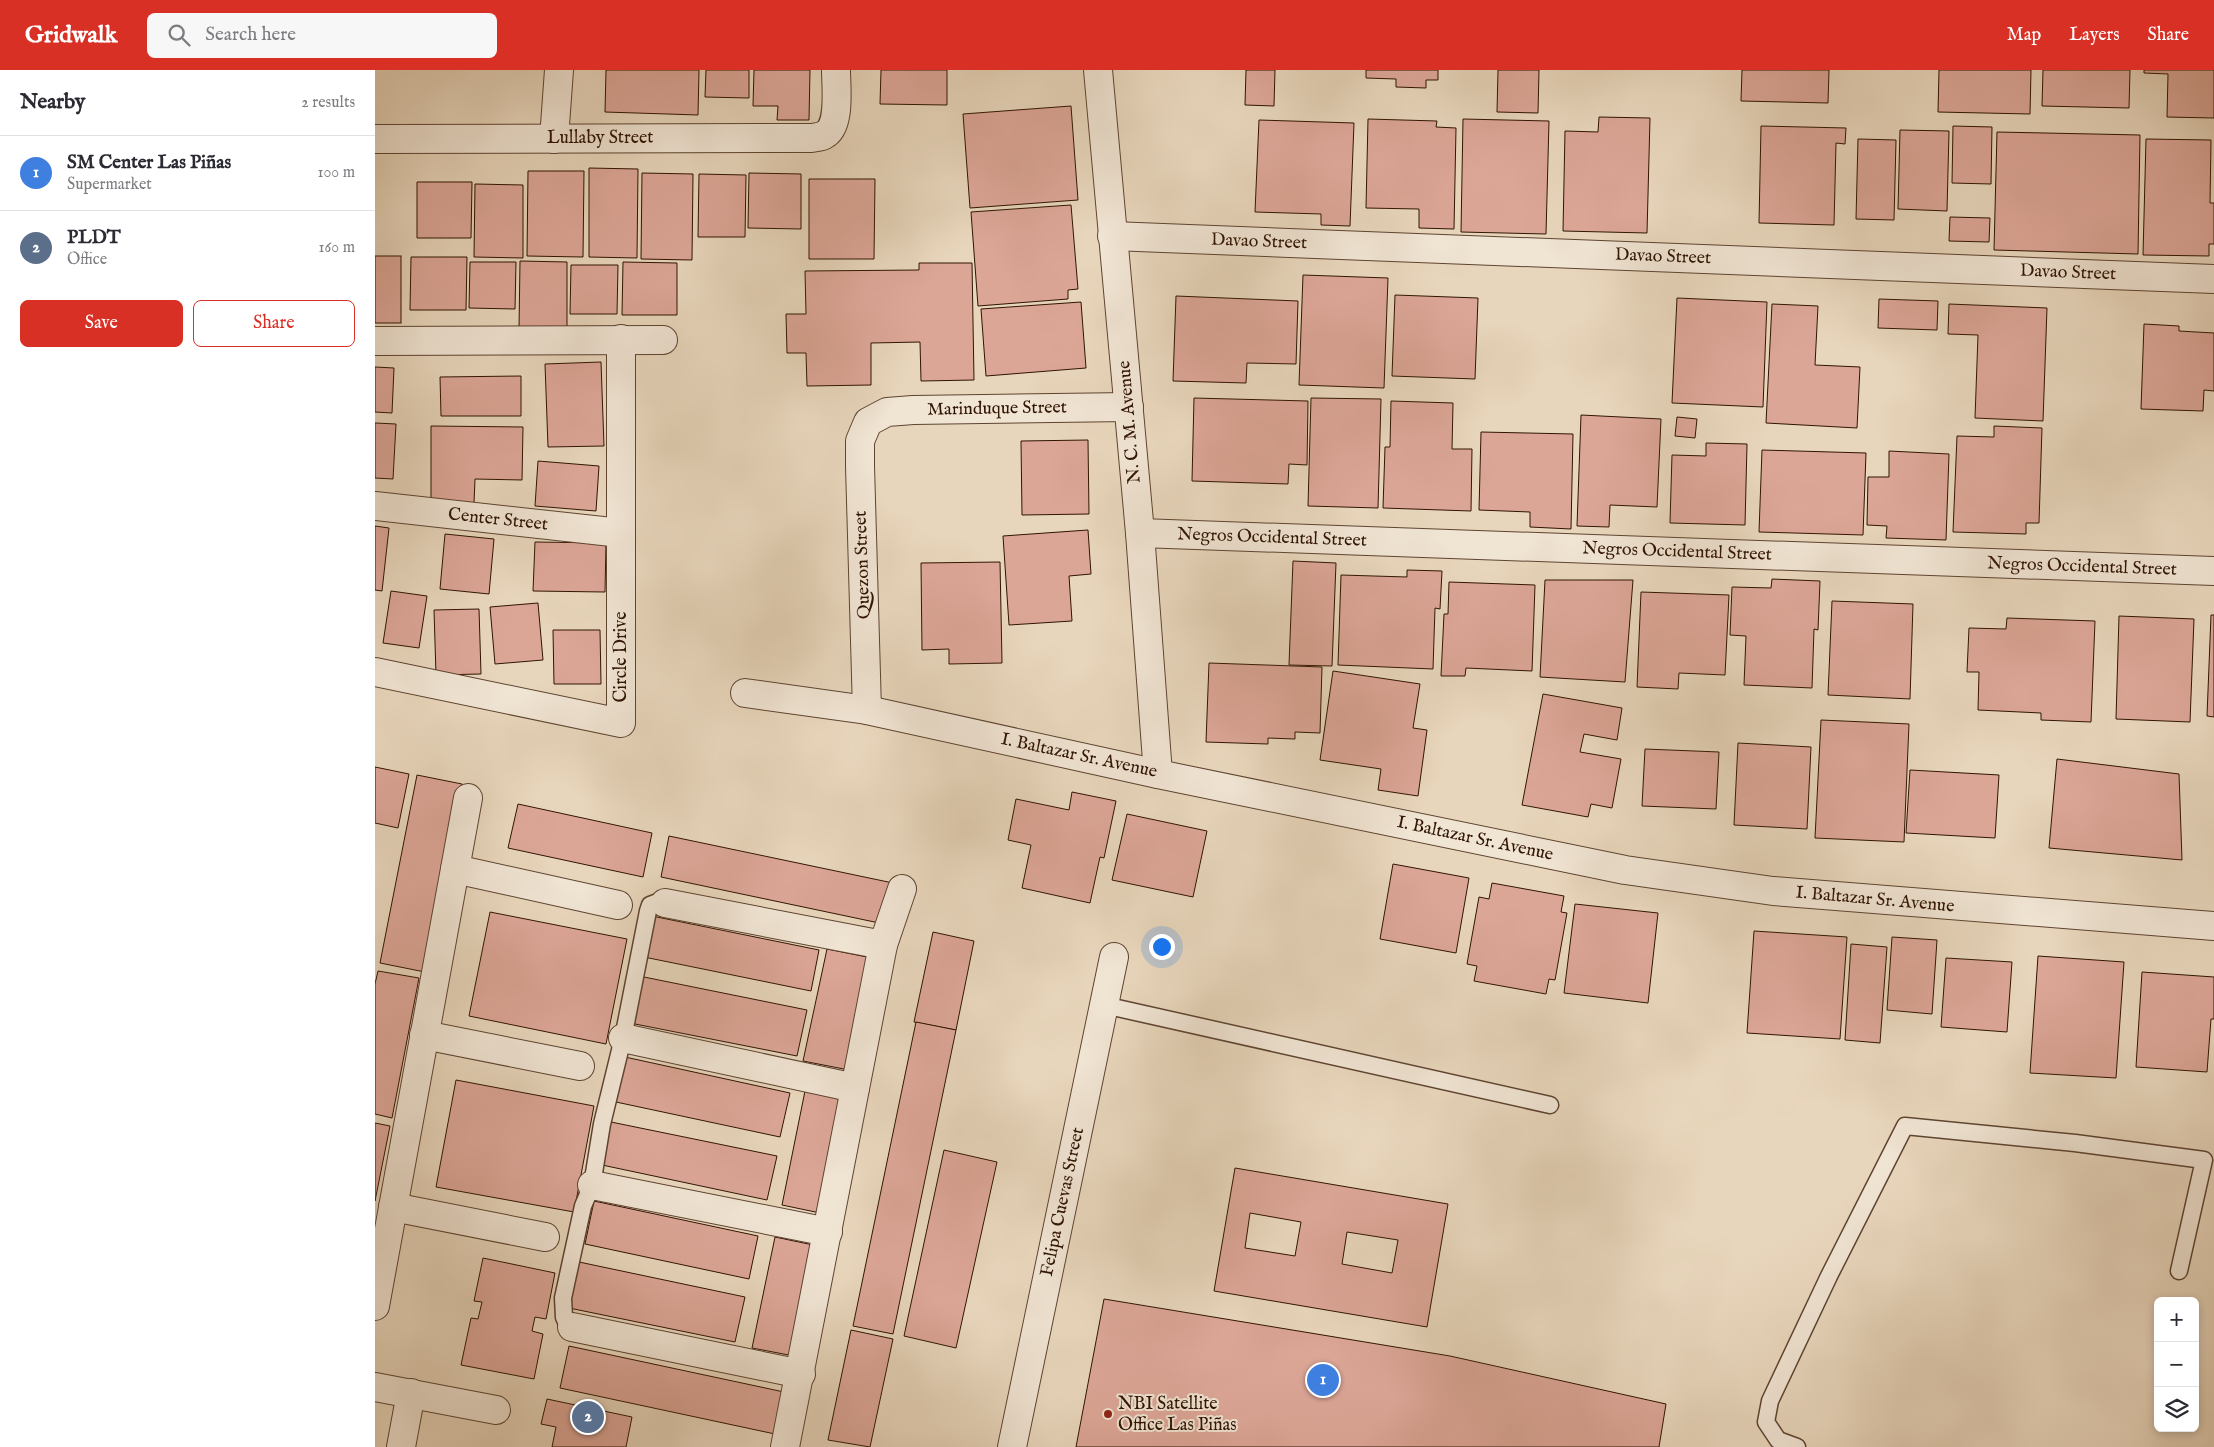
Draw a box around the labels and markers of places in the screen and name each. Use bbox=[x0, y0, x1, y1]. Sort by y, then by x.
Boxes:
pin: 1 bbox=[1307, 1361, 1339, 1399]
place label: NBI Satellite Office Las Piñas bbox=[1118, 1393, 1237, 1437]
pin: 2 bbox=[572, 1398, 604, 1436]
marker: NBI Satellite Office Las Piñas bbox=[1102, 1408, 1114, 1420]

